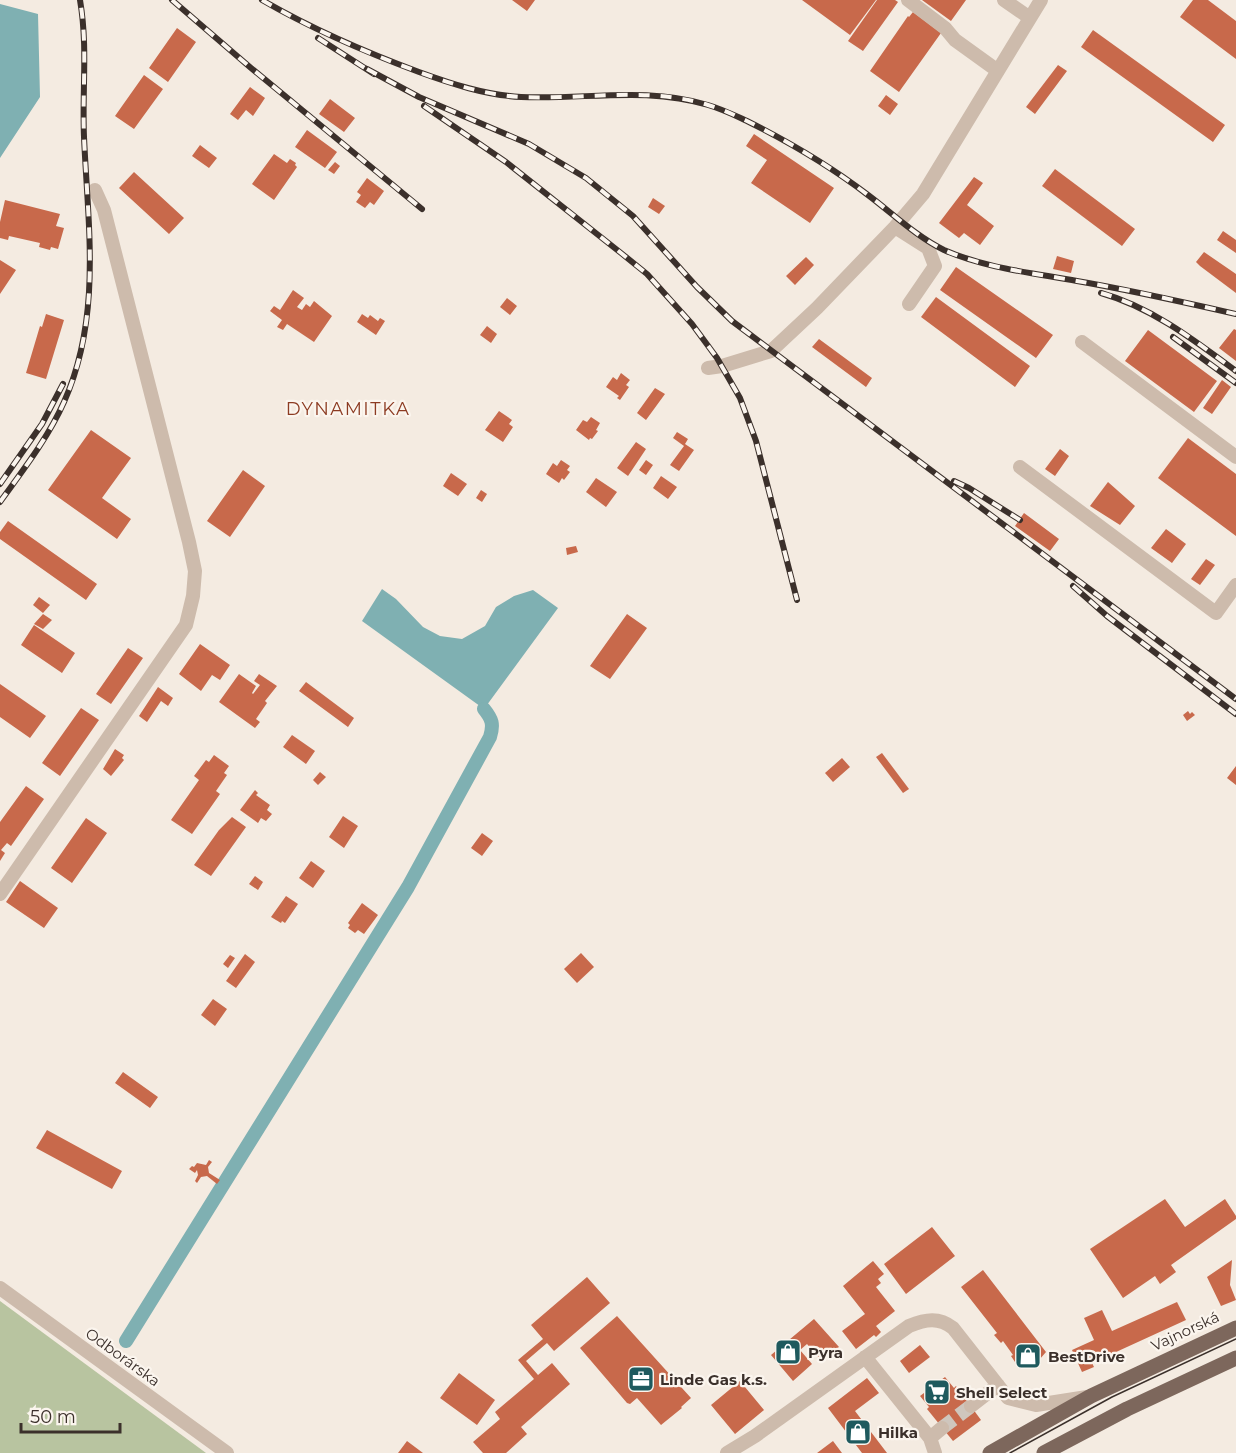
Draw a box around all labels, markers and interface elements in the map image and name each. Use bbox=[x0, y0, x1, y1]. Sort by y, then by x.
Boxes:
district label: DYNAMITKA bbox=[286, 398, 410, 420]
street label: Vajnorská bbox=[1148, 1307, 1222, 1355]
street label: Odborárska bbox=[82, 1324, 164, 1390]
shop icon: Pyra bbox=[773, 1337, 803, 1367]
shop icon: BestDrive bbox=[1013, 1341, 1043, 1371]
place label: Pyra bbox=[808, 1343, 843, 1362]
place label: BestDrive bbox=[1048, 1347, 1125, 1366]
office icon: Linde Gas k.s. bbox=[626, 1364, 656, 1394]
place label: Linde Gas k.s. bbox=[660, 1370, 767, 1389]
supermarket icon: Shell Select bbox=[922, 1377, 952, 1407]
place label: Shell Select bbox=[956, 1383, 1048, 1402]
scale bar bbox=[21, 1396, 120, 1434]
text: 50 m bbox=[30, 1406, 76, 1428]
shop icon: Hilka bbox=[843, 1417, 873, 1447]
place label: Hilka bbox=[878, 1423, 918, 1442]

